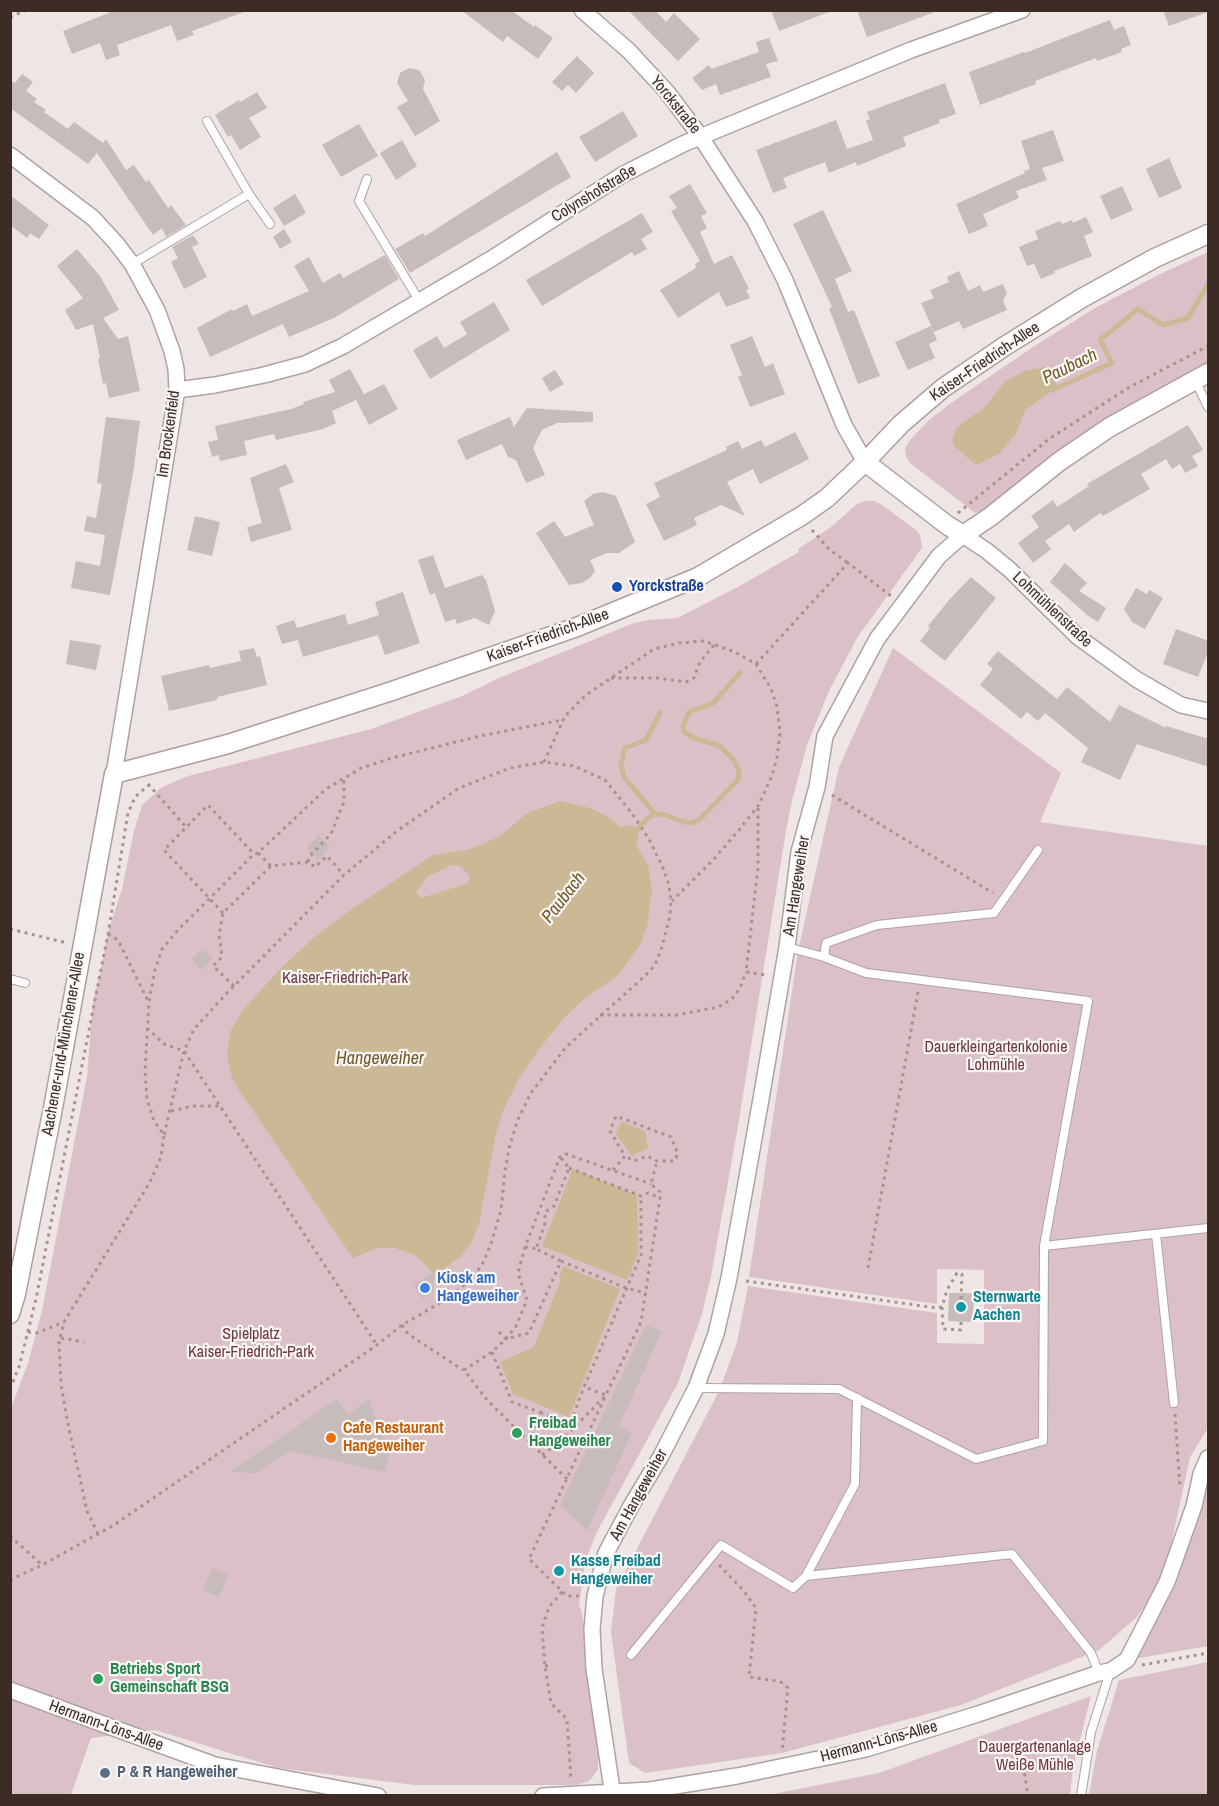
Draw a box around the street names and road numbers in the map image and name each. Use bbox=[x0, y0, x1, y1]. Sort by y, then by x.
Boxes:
street label: Yorckstraße bbox=[646, 72, 704, 138]
street label: Colynshofstraße bbox=[548, 161, 640, 227]
street label: Kaiser-Friedrich-Allee bbox=[926, 318, 1044, 406]
street label: Im Brockenfeld bbox=[153, 389, 185, 479]
street label: Lohmühlenstraße bbox=[1008, 568, 1096, 652]
street label: Kaiser-Friedrich-Allee bbox=[484, 605, 612, 667]
street label: Am Hangeweiher bbox=[780, 834, 814, 938]
street label: Aachener-und-Münchener-Allee bbox=[38, 951, 90, 1137]
street label: Am Hangeweiher bbox=[606, 1446, 672, 1544]
street label: Hermann-Löns-Allee bbox=[46, 1696, 166, 1756]
street label: Hermann-Löns-Allee bbox=[818, 1717, 940, 1767]

